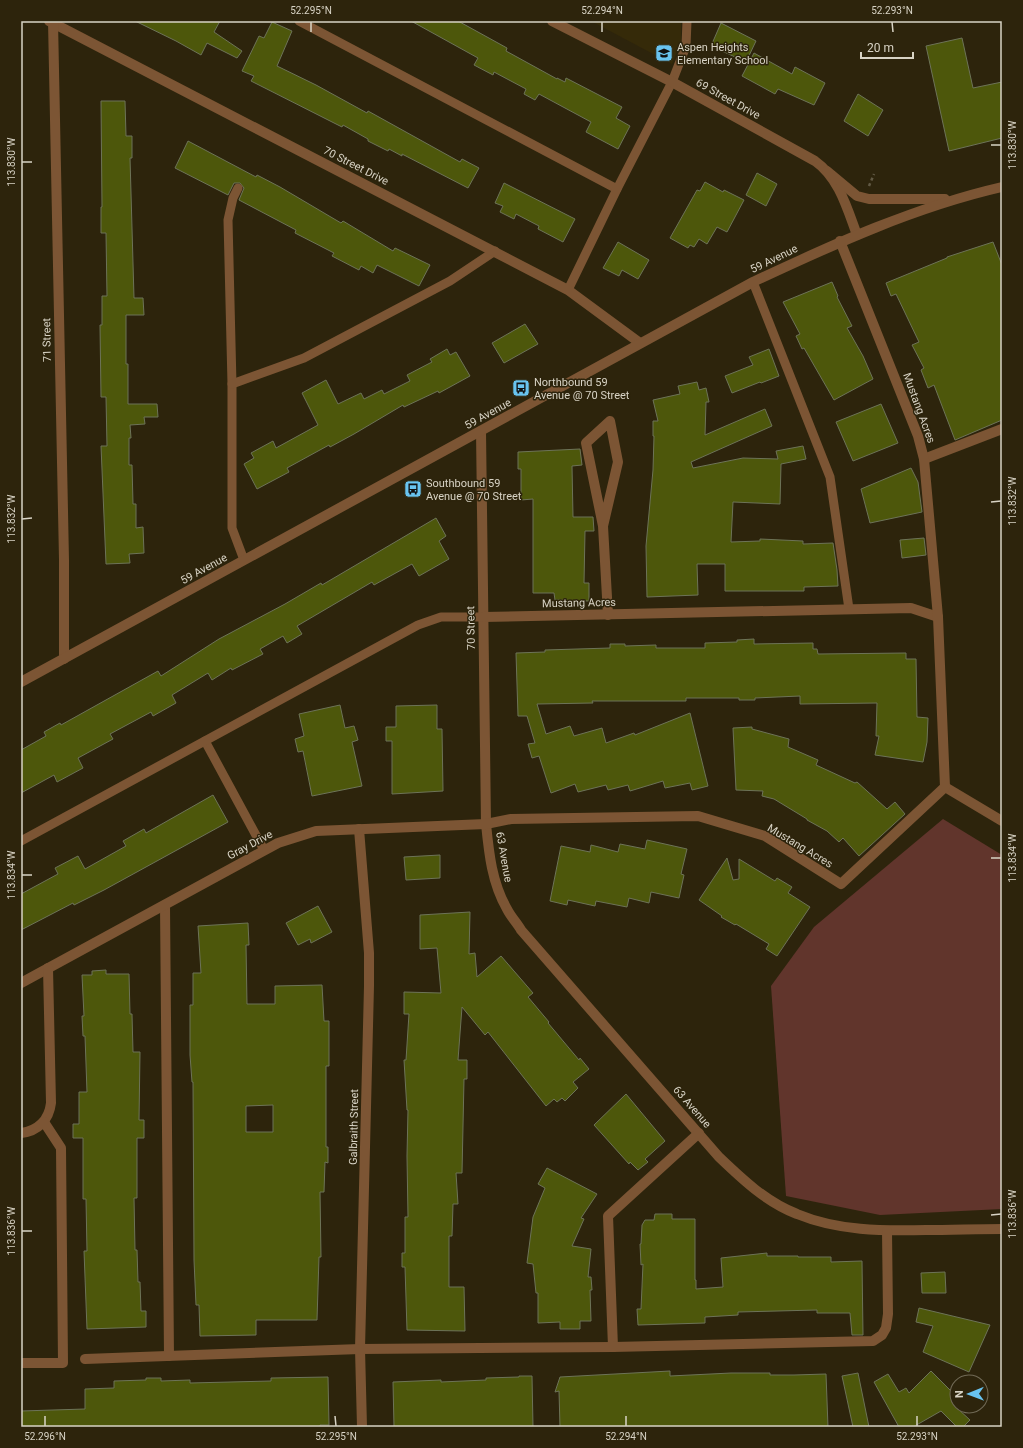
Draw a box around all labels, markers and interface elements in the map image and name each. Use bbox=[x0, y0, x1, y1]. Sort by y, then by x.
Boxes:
text: 52.295°N bbox=[290, 5, 332, 16]
text: 52.294°N bbox=[581, 5, 623, 16]
text: 52.293°N bbox=[871, 5, 913, 16]
scale bar bbox=[861, 34, 913, 60]
place label: Aspen Heights Elementary School bbox=[677, 41, 768, 67]
text: 20 m bbox=[867, 41, 894, 55]
school or university icon: Aspen Heights Elementary School bbox=[654, 43, 674, 63]
street label: 69 Street Drive bbox=[694, 76, 763, 122]
text: 113.830°W bbox=[1007, 120, 1018, 169]
text: 113.830°W bbox=[6, 137, 17, 186]
street label: 70 Street Drive bbox=[321, 144, 391, 188]
street label: 59 Avenue bbox=[748, 242, 800, 276]
street label: 71 Street bbox=[40, 317, 54, 362]
street label: Mustang Acres bbox=[900, 371, 938, 445]
place label: Northbound 59 Avenue @ 70 Street bbox=[534, 376, 630, 402]
bus stop icon: Northbound 59 Avenue @ 70 Street bbox=[511, 378, 531, 398]
street label: 59 Avenue bbox=[463, 396, 514, 432]
text: 113.832°W bbox=[1007, 476, 1018, 525]
place label: Southbound 59 Avenue @ 70 Street bbox=[426, 477, 522, 503]
bus stop icon: Southbound 59 Avenue @ 70 Street bbox=[403, 479, 423, 499]
text: 113.832°W bbox=[6, 494, 17, 543]
street label: 59 Avenue bbox=[179, 551, 230, 587]
street label: Mustang Acres bbox=[542, 596, 616, 610]
street label: 70 Street bbox=[464, 605, 478, 650]
street label: Mustang Acres bbox=[765, 821, 835, 871]
street label: Gray Drive bbox=[225, 828, 275, 862]
street label: 63 Avenue bbox=[493, 831, 515, 883]
text: 113.834°W bbox=[1007, 833, 1018, 882]
text: 113.834°W bbox=[6, 850, 17, 899]
street label: 63 Avenue bbox=[670, 1083, 714, 1131]
street label: Galbraith Street bbox=[347, 1089, 361, 1165]
text: 113.836°W bbox=[1007, 1189, 1018, 1238]
text: 113.836°W bbox=[6, 1206, 17, 1255]
north arrow bbox=[949, 1374, 989, 1414]
text: N bbox=[953, 1390, 966, 1398]
text: 52.296°N bbox=[24, 1431, 66, 1442]
text: 52.295°N bbox=[315, 1431, 357, 1442]
text: 52.294°N bbox=[605, 1431, 647, 1442]
text: 52.293°N bbox=[896, 1431, 938, 1442]

